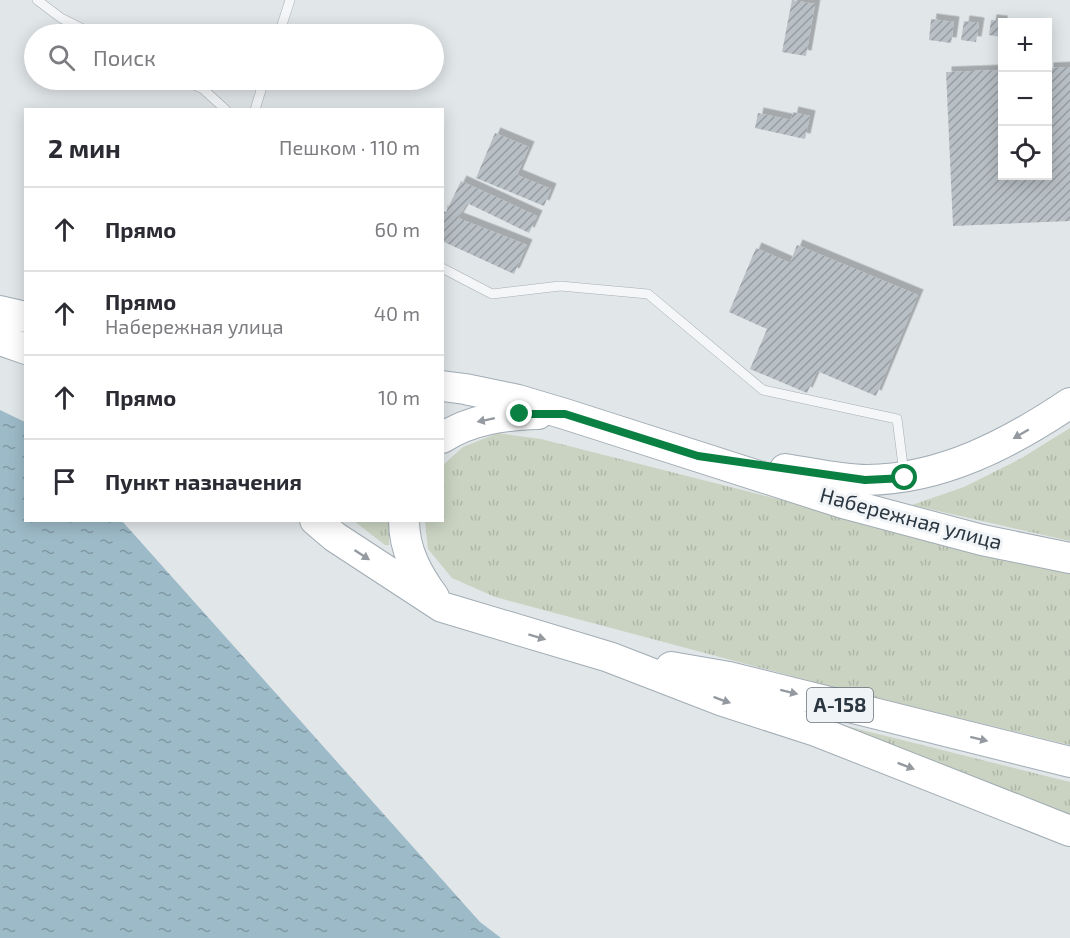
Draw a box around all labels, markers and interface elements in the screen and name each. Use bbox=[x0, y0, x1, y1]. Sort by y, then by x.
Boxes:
map controls bbox=[998, 18, 1052, 180]
button: + bbox=[998, 18, 1052, 72]
search box bbox=[24, 24, 444, 90]
icon: search bbox=[45, 41, 78, 74]
text: Поиск bbox=[93, 44, 156, 70]
button: − bbox=[998, 72, 1052, 126]
button: locate bbox=[998, 126, 1052, 180]
text: 2 мин bbox=[48, 132, 121, 163]
text: Пешком · 110 m bbox=[279, 135, 420, 159]
icon: ahead bbox=[48, 213, 81, 246]
text: Прямо bbox=[105, 216, 176, 242]
text: 60 m bbox=[375, 217, 420, 241]
text: Прямо bbox=[105, 288, 176, 314]
icon: ahead bbox=[48, 297, 81, 330]
text: 40 m bbox=[374, 301, 420, 325]
text: Набережная улица bbox=[105, 314, 284, 338]
icon: ahead bbox=[48, 381, 81, 414]
text: Прямо bbox=[105, 384, 176, 410]
text: 10 m bbox=[378, 385, 420, 409]
route end bbox=[506, 400, 532, 426]
one-way arrow bbox=[477, 416, 496, 425]
one-way arrow bbox=[1012, 429, 1029, 439]
route start bbox=[891, 464, 917, 490]
icon: arrive bbox=[48, 465, 81, 498]
text: Пункт назначения bbox=[105, 468, 302, 494]
street label: Набережная улица bbox=[817, 481, 1005, 555]
one-way arrow bbox=[354, 549, 370, 560]
one-way arrow bbox=[528, 633, 546, 642]
one-way arrow bbox=[780, 688, 799, 698]
road number: А-158 bbox=[807, 688, 873, 722]
one-way arrow bbox=[713, 696, 731, 706]
one-way arrow bbox=[969, 735, 988, 745]
one-way arrow bbox=[897, 761, 915, 771]

